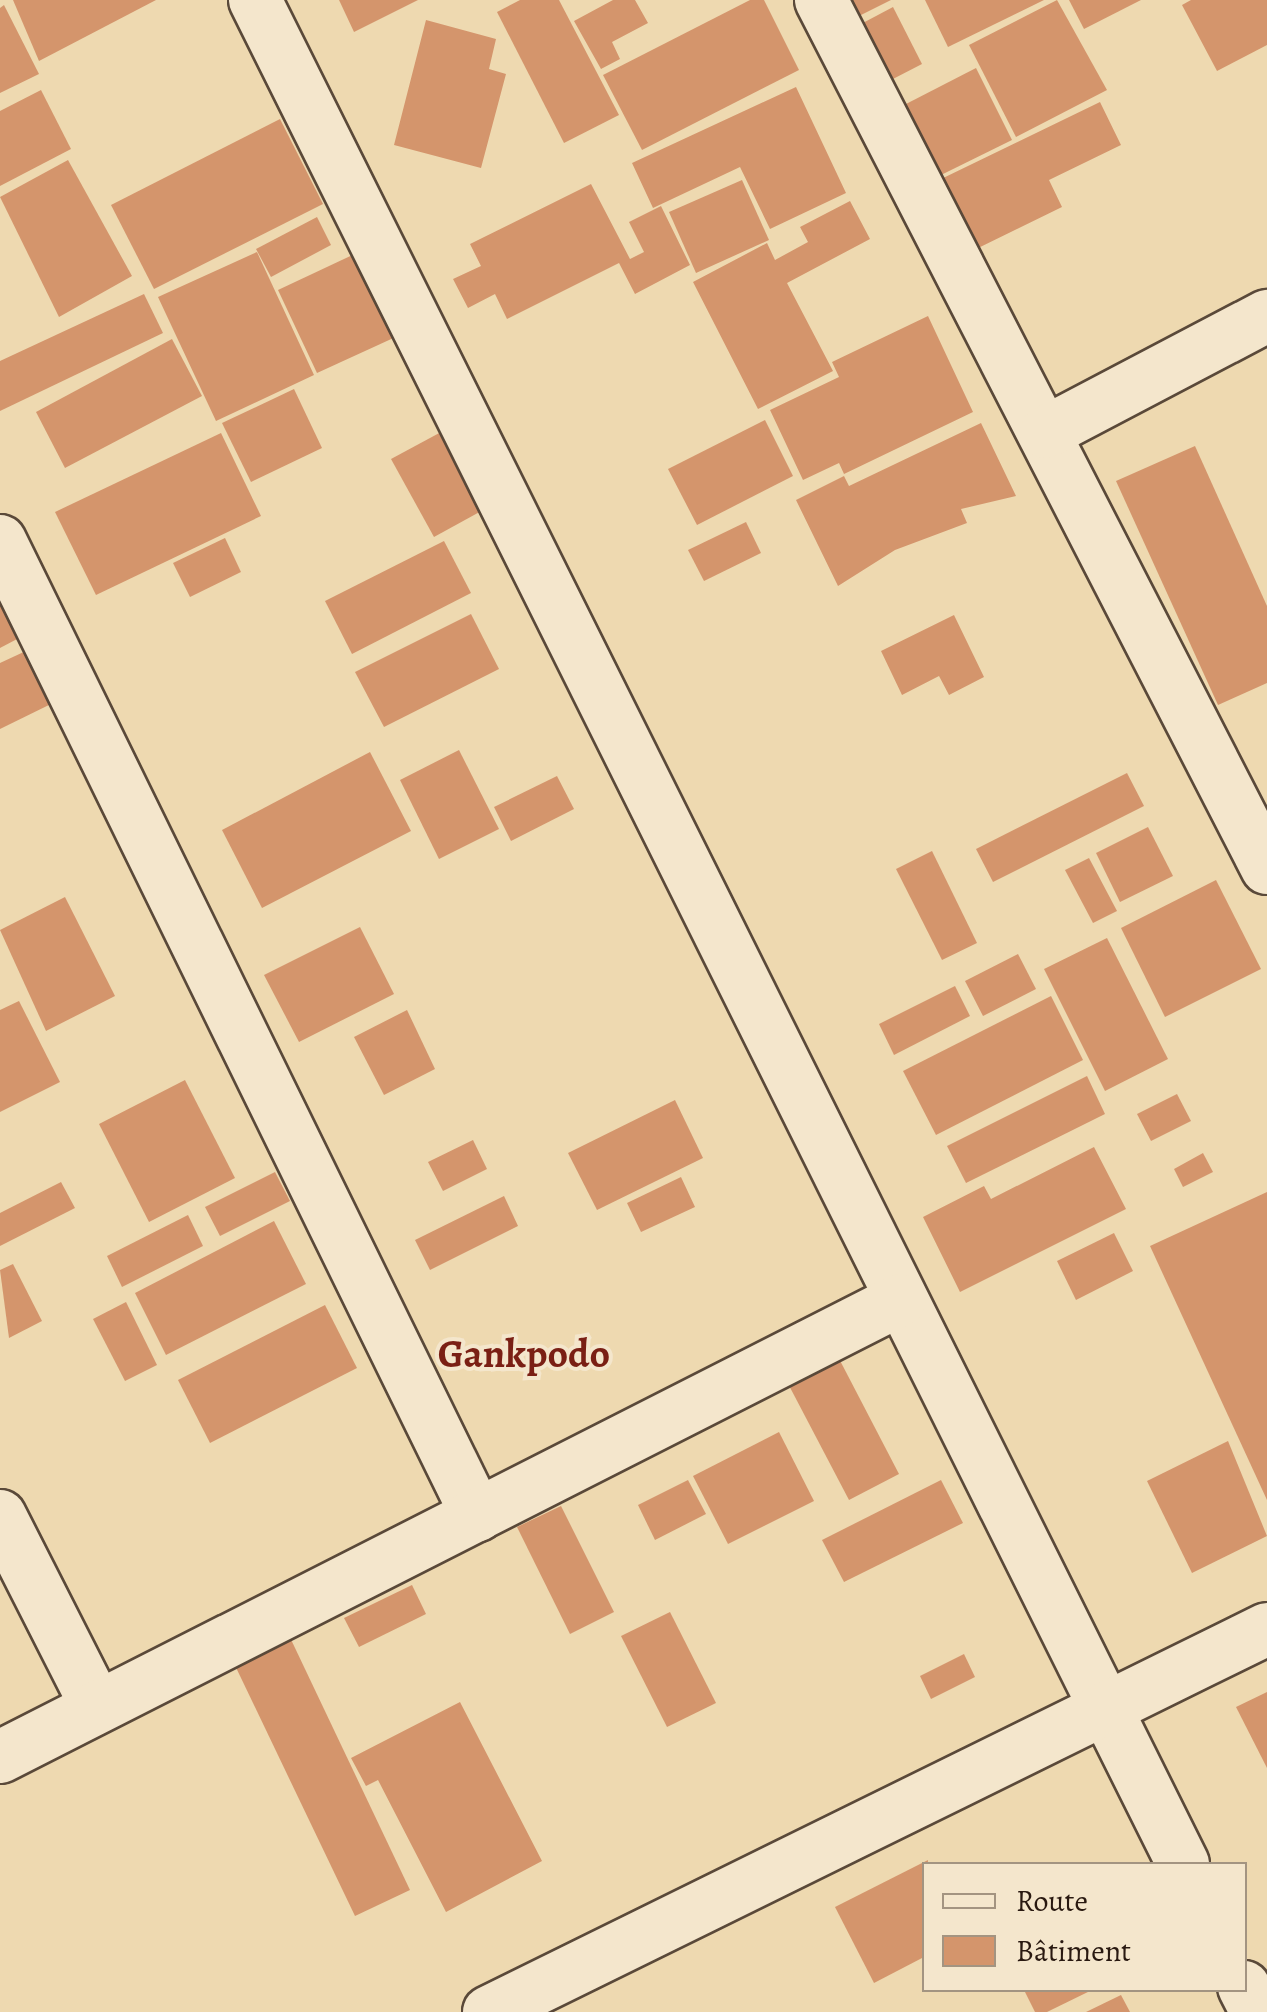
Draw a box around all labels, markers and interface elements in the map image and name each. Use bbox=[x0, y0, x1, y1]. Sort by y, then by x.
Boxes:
district label: Gankpodo bbox=[438, 1330, 610, 1378]
legend bbox=[922, 1862, 1247, 1992]
text: Route bbox=[1016, 1881, 1088, 1921]
text: Bâtiment bbox=[1016, 1931, 1131, 1971]

